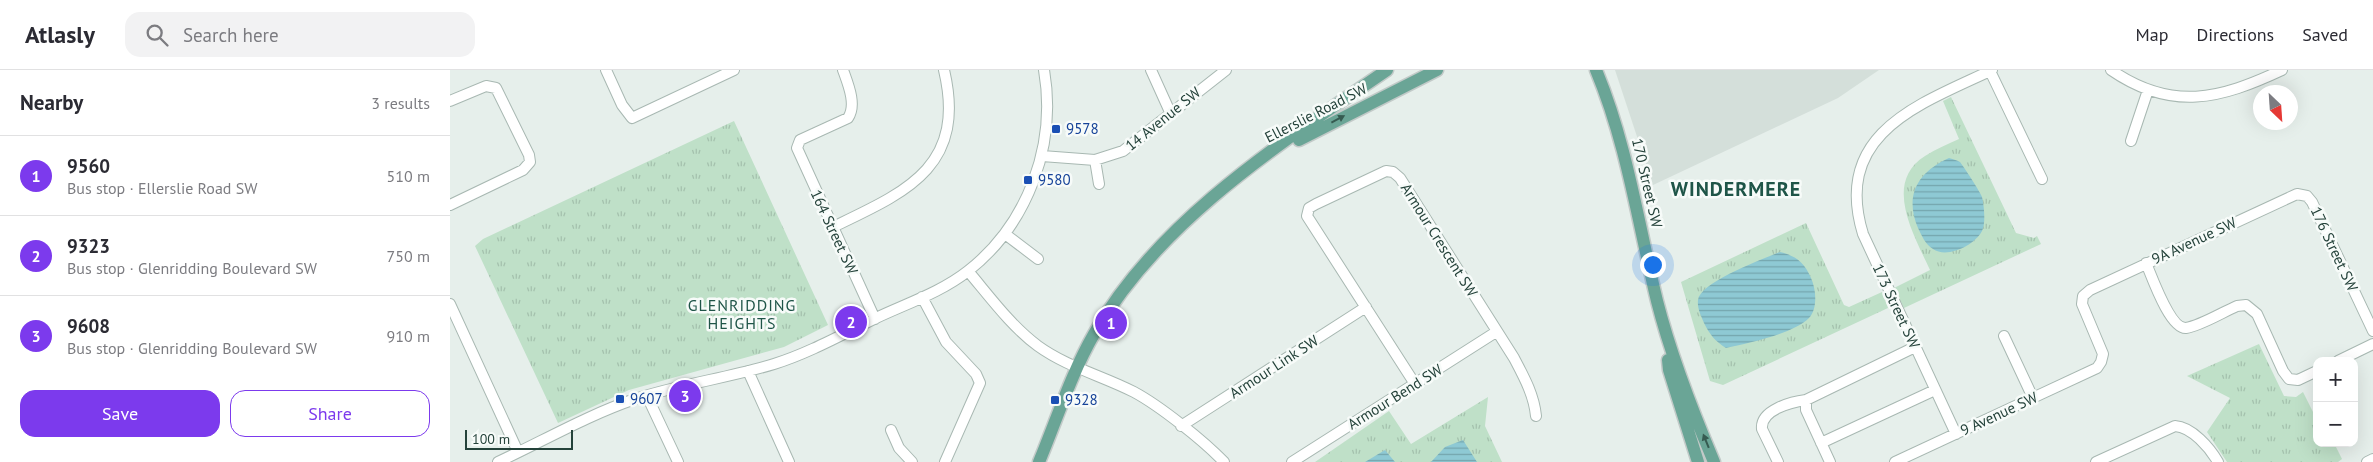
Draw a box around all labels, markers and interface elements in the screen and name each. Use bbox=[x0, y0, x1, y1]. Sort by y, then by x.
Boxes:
search box bbox=[125, 12, 475, 57]
text: Atlasly bbox=[25, 19, 95, 50]
icon: search bbox=[143, 21, 171, 49]
text: Search here bbox=[183, 23, 279, 47]
text: Map bbox=[2136, 23, 2168, 46]
text: Directions bbox=[2196, 23, 2274, 46]
text: Saved bbox=[2302, 23, 2348, 46]
street label: Ellerslie Road SW bbox=[1262, 78, 1370, 146]
street label: 14 Avenue SW bbox=[1121, 82, 1205, 155]
north arrow bbox=[2253, 85, 2298, 130]
text: Nearby bbox=[20, 89, 83, 116]
text: 3 results bbox=[371, 93, 430, 113]
one-way arrow bbox=[1331, 115, 1345, 123]
place label: 9578 bbox=[1066, 119, 1099, 138]
marker: 9578 bbox=[1050, 123, 1062, 135]
street label: 170 Street SW bbox=[1628, 136, 1667, 230]
text: 9560 bbox=[67, 154, 110, 178]
text: 1 bbox=[31, 166, 41, 186]
text: 510 m bbox=[387, 166, 430, 186]
place label: 9580 bbox=[1038, 170, 1071, 189]
marker: 9580 bbox=[1022, 174, 1034, 186]
district label: WINDERMERE bbox=[1671, 176, 1801, 202]
text: Bus stop · Ellerslie Road SW bbox=[67, 178, 257, 198]
street label: Armour Crescent SW bbox=[1397, 179, 1482, 301]
street label: 164 Street SW bbox=[807, 186, 863, 278]
street label: 176 Street SW bbox=[2307, 203, 2363, 295]
street label: 9A Avenue SW bbox=[2148, 212, 2240, 268]
text: 9323 bbox=[67, 234, 110, 258]
text: 2 bbox=[31, 246, 41, 266]
text: 750 m bbox=[387, 246, 430, 266]
your location bbox=[1640, 252, 1666, 278]
text: Bus stop · Glenridding Boulevard SW bbox=[67, 258, 317, 278]
street label: 173 Street SW bbox=[1869, 260, 1925, 352]
district label: GLENRIDDING HEIGHTS bbox=[688, 295, 796, 333]
pin: 2 bbox=[835, 303, 867, 341]
pin: 1 bbox=[1095, 304, 1127, 342]
text: 9608 bbox=[67, 314, 110, 338]
text: 3 bbox=[31, 326, 41, 346]
text: 910 m bbox=[387, 326, 430, 346]
street label: Armour Link SW bbox=[1226, 330, 1322, 402]
text: Bus stop · Glenridding Boulevard SW bbox=[67, 338, 317, 358]
map controls bbox=[2313, 357, 2358, 447]
button: + bbox=[2313, 357, 2358, 402]
street label: Armour Bend SW bbox=[1344, 360, 1446, 433]
pin: 3 bbox=[669, 377, 701, 415]
street label: 9 Avenue SW bbox=[1957, 387, 2041, 440]
place label: 9607 bbox=[630, 389, 663, 408]
button: Save bbox=[20, 390, 220, 437]
button: Share bbox=[230, 390, 430, 437]
place label: 9328 bbox=[1065, 390, 1098, 409]
marker: 9607 bbox=[614, 393, 626, 405]
marker: 9328 bbox=[1049, 394, 1061, 406]
button: − bbox=[2313, 402, 2358, 447]
scale bar bbox=[465, 427, 572, 450]
text: 100 m bbox=[472, 430, 510, 448]
one-way arrow bbox=[1701, 434, 1709, 449]

